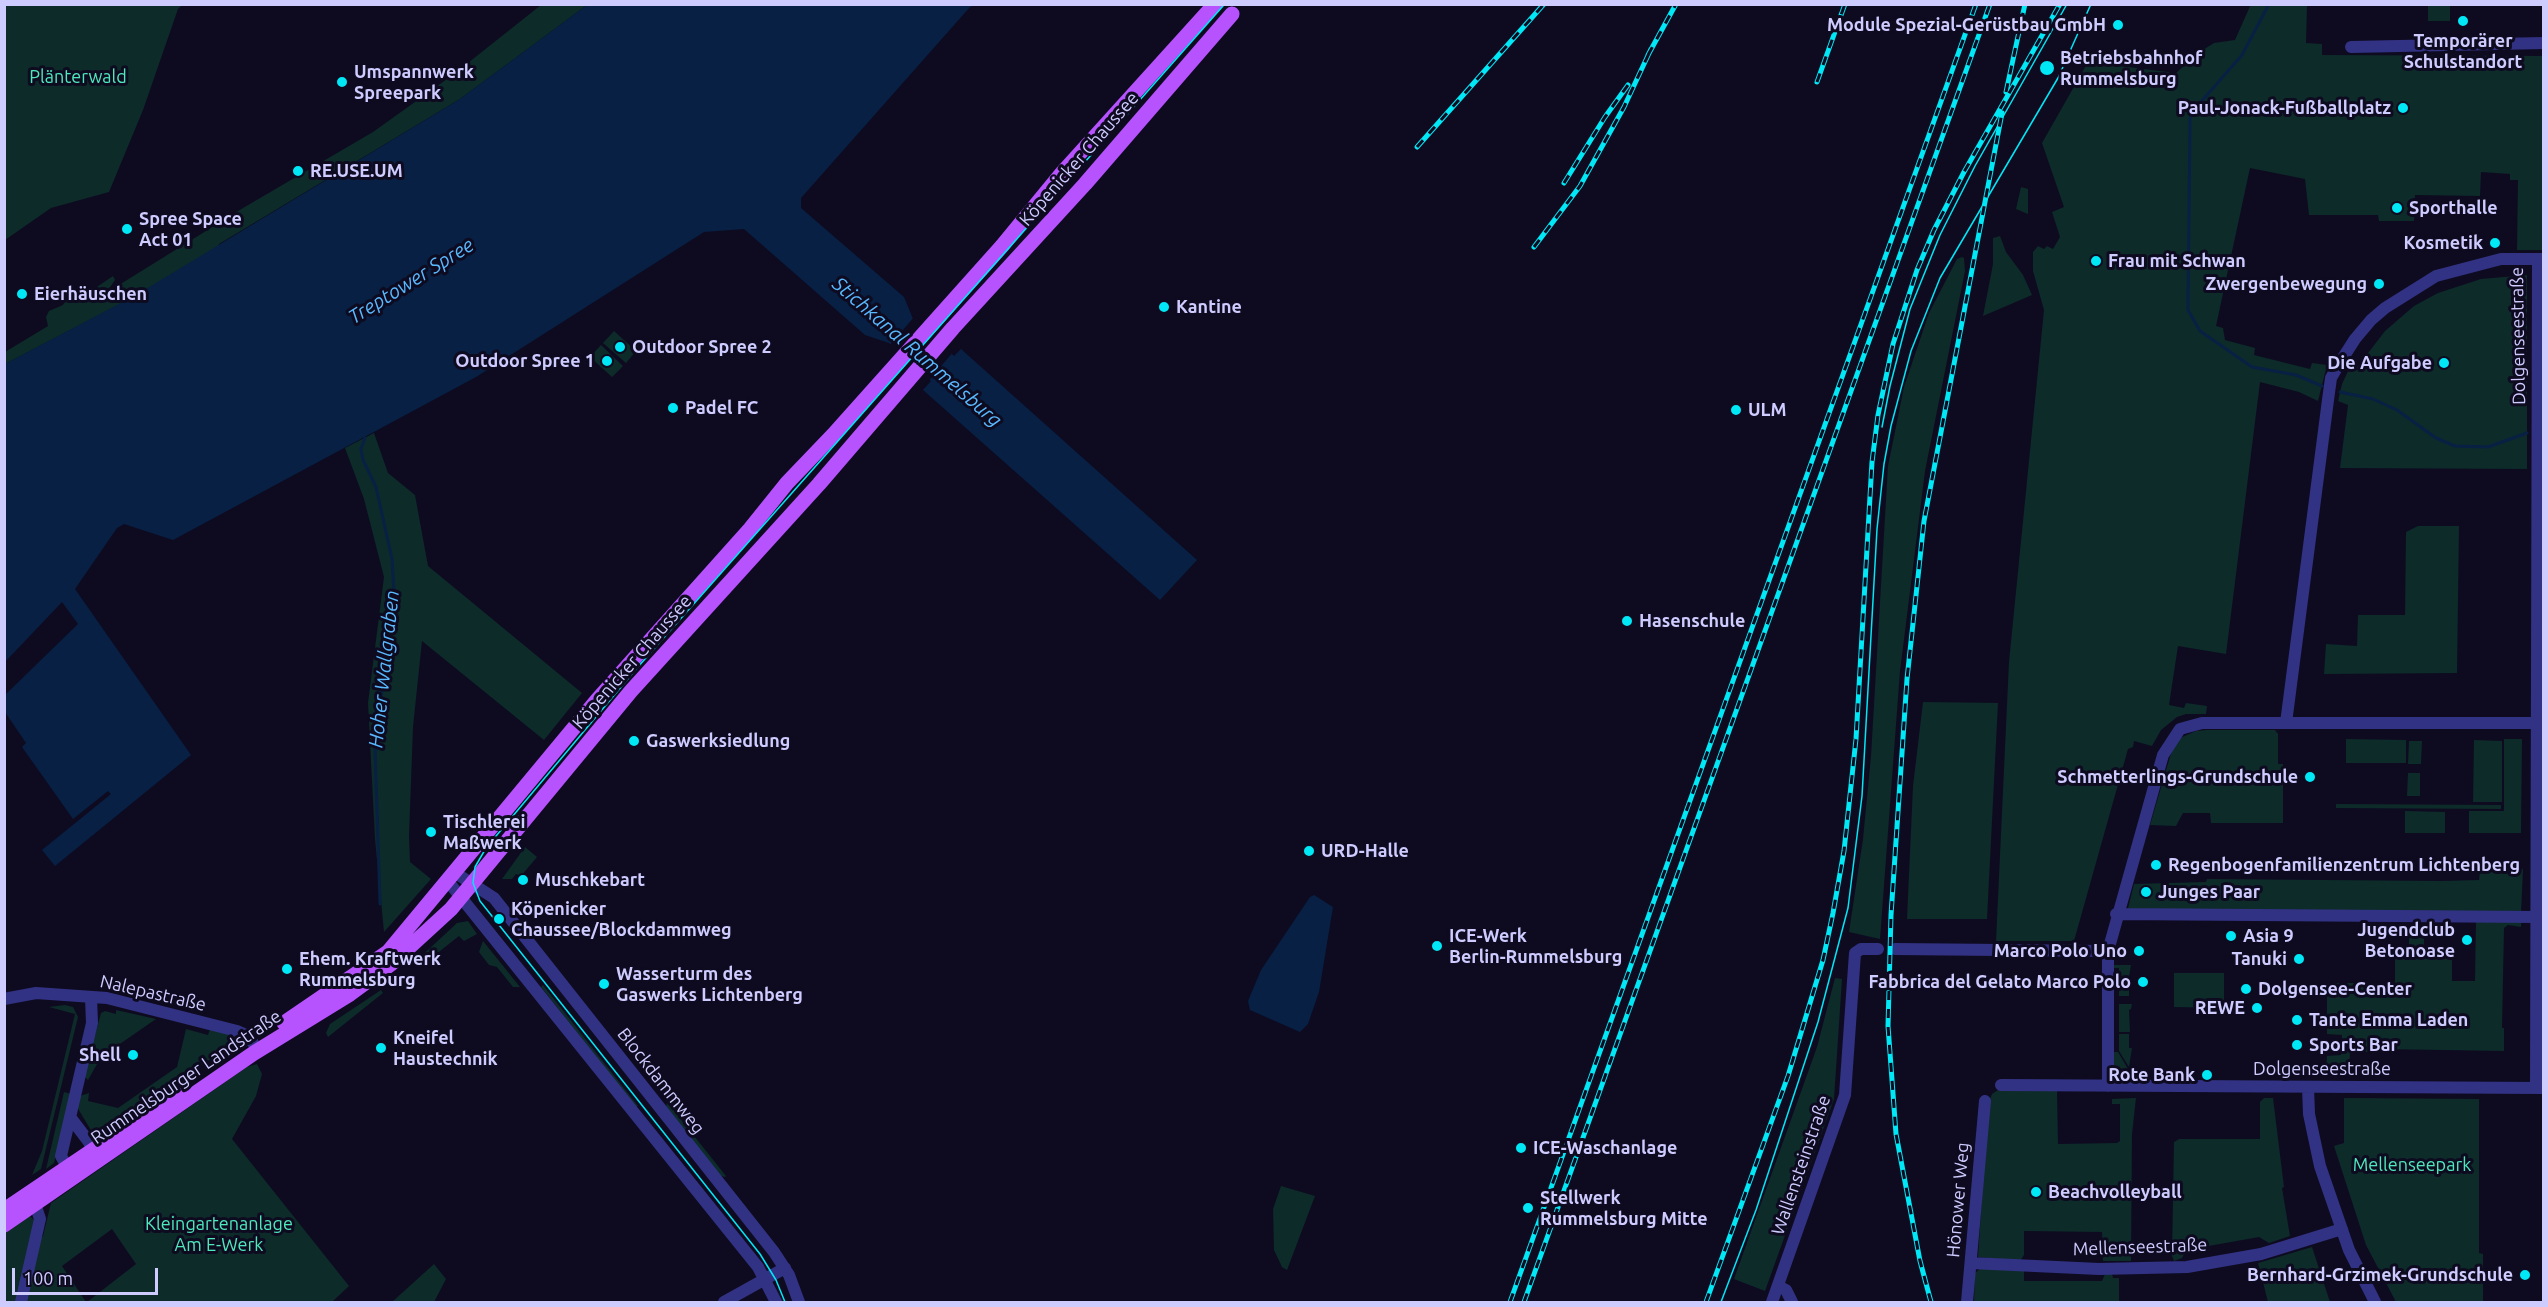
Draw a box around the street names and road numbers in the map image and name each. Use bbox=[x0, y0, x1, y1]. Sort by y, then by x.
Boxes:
street label: Köpenicker Chaussee bbox=[1015, 87, 1143, 231]
street label: Dolgenseestraße bbox=[2506, 267, 2530, 405]
street label: Köpenicker Chaussee bbox=[568, 590, 696, 734]
street label: Nalepastraße bbox=[98, 970, 208, 1016]
street label: Rummelsburger Landstraße bbox=[87, 1005, 285, 1149]
street label: Blockdammweg bbox=[613, 1024, 709, 1138]
street label: Dolgenseestraße bbox=[2253, 1058, 2391, 1080]
street label: Wallensteinstraße bbox=[1767, 1092, 1835, 1238]
street label: Hönower Weg bbox=[1942, 1142, 1974, 1258]
street label: Mellenseestraße bbox=[2072, 1234, 2208, 1260]

